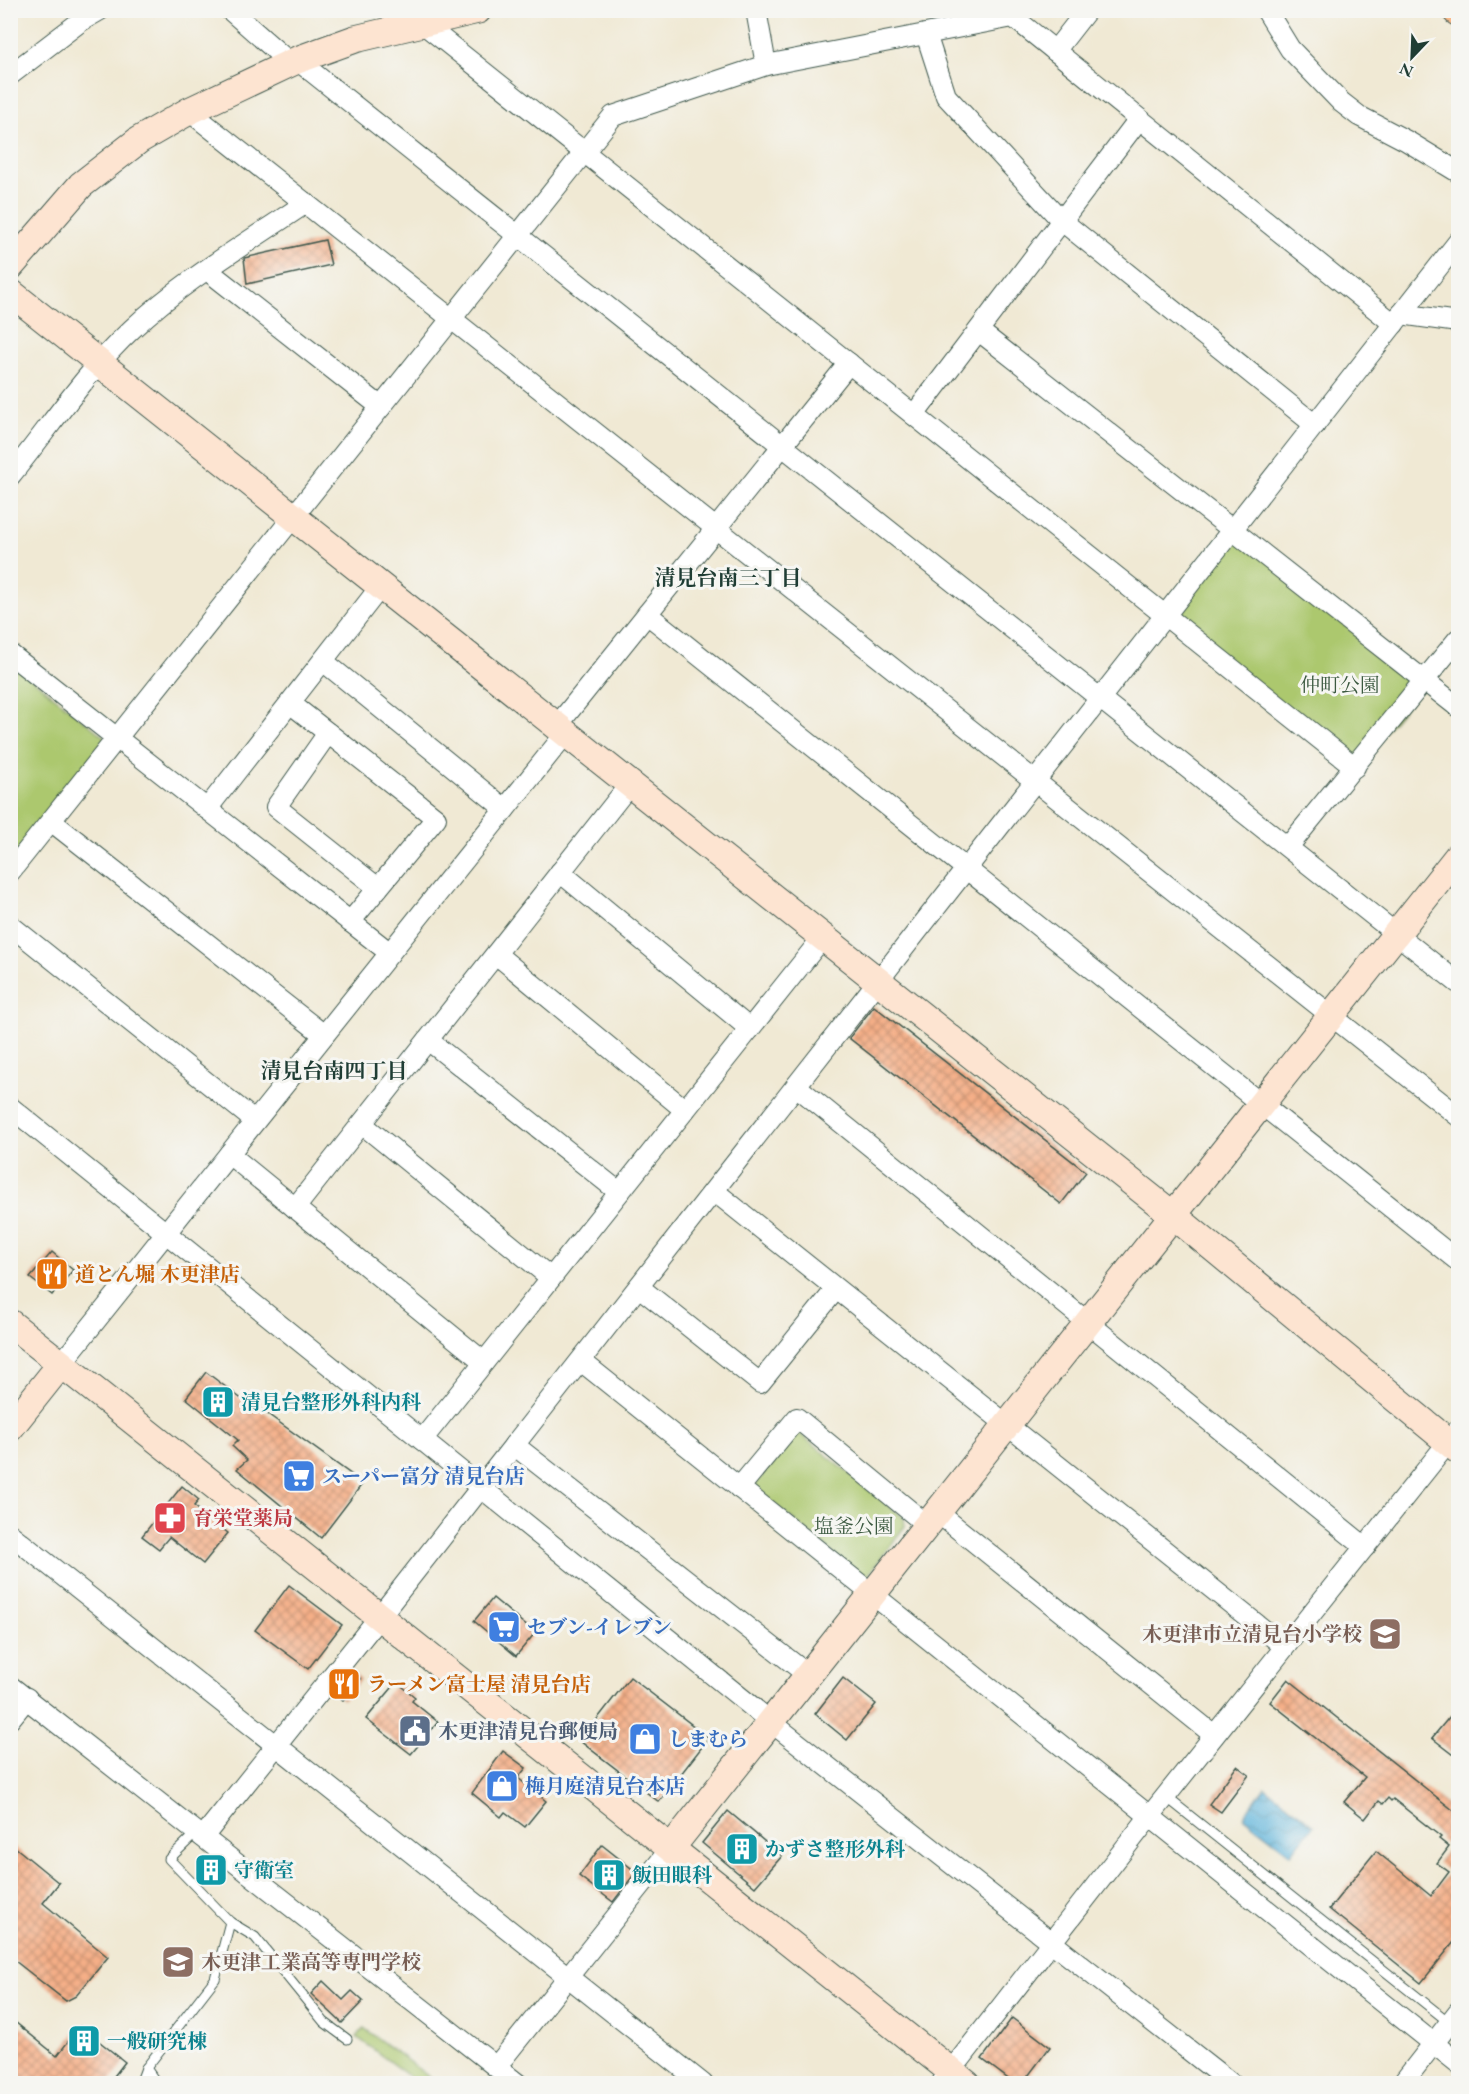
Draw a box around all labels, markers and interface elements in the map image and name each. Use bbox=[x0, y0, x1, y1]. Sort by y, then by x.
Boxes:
north arrow bbox=[1382, 27, 1442, 87]
text: N bbox=[1396, 58, 1416, 83]
district label: 清見台南三丁目 bbox=[655, 564, 802, 591]
park label: 仲町公園 bbox=[1300, 672, 1380, 698]
district label: 清見台南四丁目 bbox=[261, 1057, 408, 1084]
restaurant icon: 道とん堀 木更津店 bbox=[34, 1256, 70, 1292]
place label: 道とん堀 木更津店 bbox=[75, 1261, 240, 1287]
building icon: 清見台整形外科内科 bbox=[200, 1384, 236, 1420]
place label: 清見台整形外科内科 bbox=[241, 1389, 421, 1415]
supermarket icon: スーパー富分 清見台店 bbox=[281, 1458, 317, 1494]
place label: スーパー富分 清見台店 bbox=[322, 1463, 525, 1489]
pharmacy icon: 育栄堂薬局 bbox=[152, 1500, 188, 1536]
place label: 育栄堂薬局 bbox=[193, 1505, 293, 1531]
park label: 塩釜公園 bbox=[814, 1513, 894, 1539]
supermarket icon: セブン-イレブン bbox=[486, 1609, 522, 1645]
place label: セブン-イレブン bbox=[527, 1614, 672, 1640]
school or university icon: 木更津市立清見台小学校 bbox=[1367, 1616, 1403, 1652]
place label: 木更津市立清見台小学校 bbox=[1142, 1621, 1362, 1647]
restaurant icon: ラーメン富士屋 清見台店 bbox=[326, 1666, 362, 1702]
place label: ラーメン富士屋 清見台店 bbox=[367, 1671, 591, 1697]
public building icon: 木更津清見台郵便局 bbox=[397, 1713, 433, 1749]
place label: 木更津清見台郵便局 bbox=[438, 1718, 618, 1744]
shop icon: しまむら bbox=[627, 1721, 663, 1757]
place label: しまむら bbox=[668, 1726, 748, 1752]
shop icon: 梅月庭清見台本店 bbox=[484, 1768, 520, 1804]
place label: 梅月庭清見台本店 bbox=[525, 1773, 685, 1799]
building icon: かずさ整形外科 bbox=[724, 1831, 760, 1867]
place label: かずさ整形外科 bbox=[765, 1836, 905, 1862]
building icon: 守衛室 bbox=[193, 1852, 229, 1888]
place label: 守衛室 bbox=[234, 1857, 294, 1883]
building icon: 飯田眼科 bbox=[591, 1857, 627, 1893]
place label: 飯田眼科 bbox=[632, 1862, 712, 1888]
school or university icon: 木更津工業高等専門学校 bbox=[160, 1944, 196, 1980]
place label: 木更津工業高等専門学校 bbox=[201, 1949, 421, 1975]
building icon: 一般研究棟 bbox=[66, 2023, 102, 2059]
place label: 一般研究棟 bbox=[107, 2028, 207, 2054]

